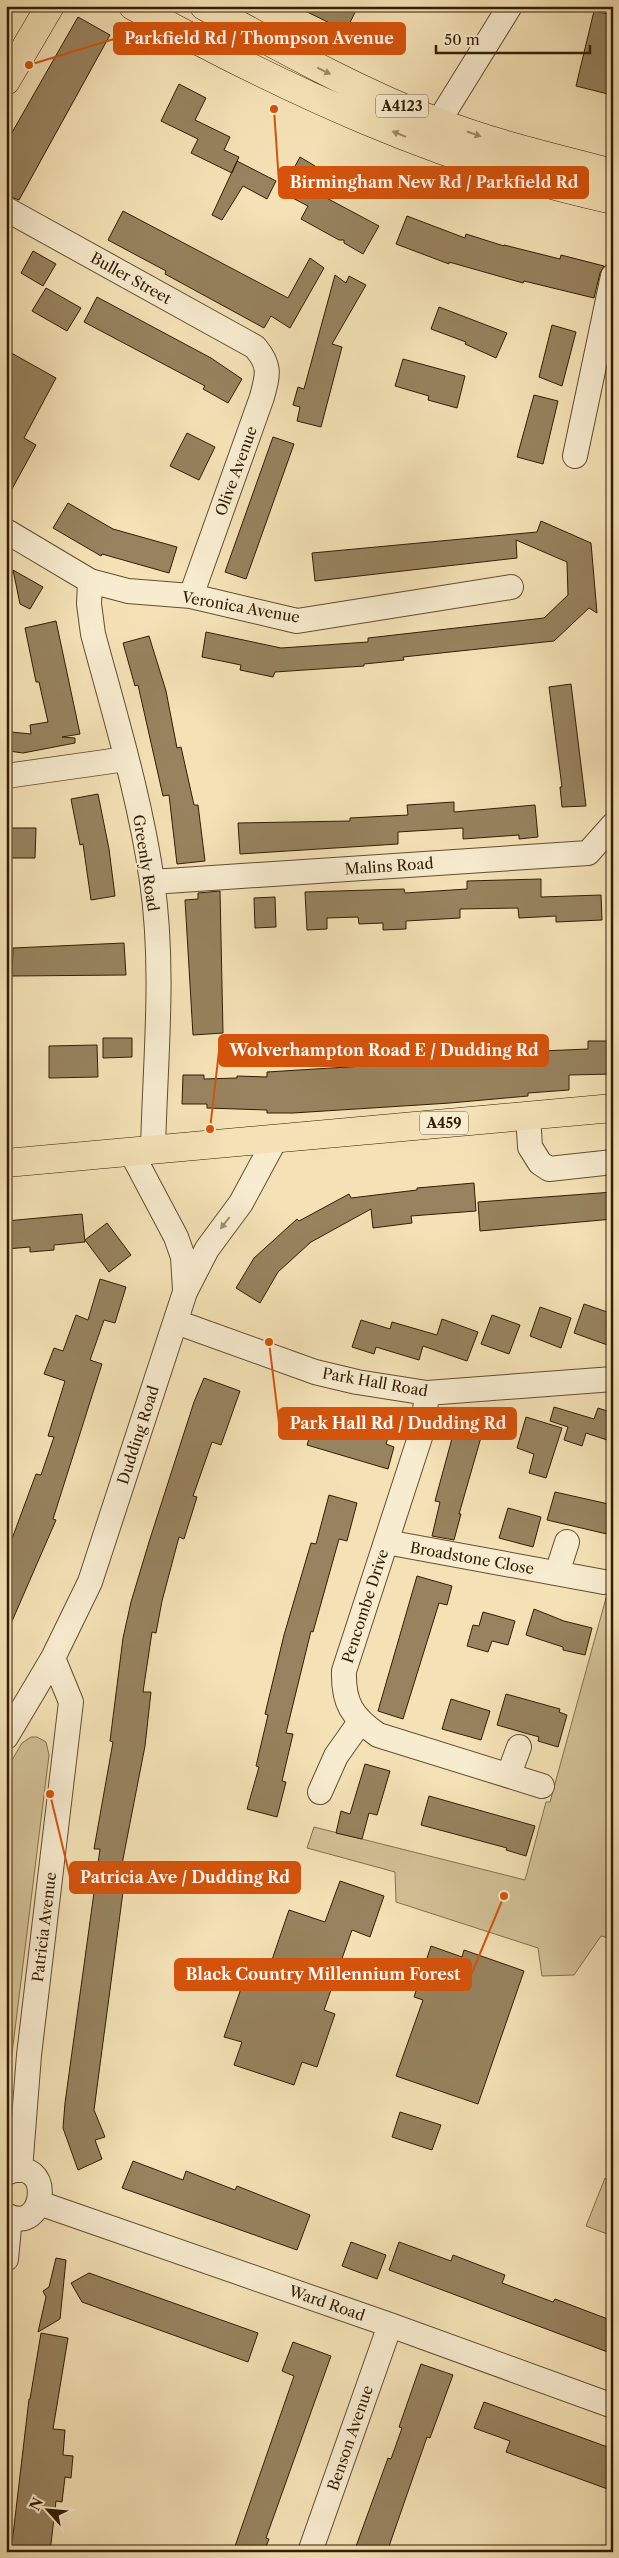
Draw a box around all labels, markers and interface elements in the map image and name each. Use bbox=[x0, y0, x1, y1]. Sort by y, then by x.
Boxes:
scale bar bbox=[436, 22, 590, 54]
callout: Parkfield Rd / Thompson Avenue bbox=[114, 23, 405, 54]
text: Parkfield Rd / Thompson Avenue bbox=[124, 28, 394, 48]
text: 50 m bbox=[444, 30, 480, 49]
one-way arrow bbox=[317, 67, 331, 75]
road number: A4123 bbox=[376, 94, 428, 118]
one-way arrow bbox=[391, 130, 406, 138]
one-way arrow bbox=[466, 131, 481, 139]
callout: Birmingham New Rd / Parkfield Rd bbox=[279, 167, 588, 198]
text: Birmingham New Rd / Parkfield Rd bbox=[290, 172, 579, 192]
street label: Buller Street bbox=[87, 248, 175, 308]
street label: Olive Avenue bbox=[211, 424, 261, 518]
street label: Veronica Avenue bbox=[180, 587, 301, 627]
street label: Greenly Road bbox=[129, 813, 163, 913]
street label: Malins Road bbox=[344, 853, 434, 879]
callout: Wolverhampton Road E / Dudding Rd bbox=[219, 1035, 548, 1066]
text: Wolverhampton Road E / Dudding Rd bbox=[228, 1040, 539, 1060]
road number: A459 bbox=[420, 1112, 468, 1134]
one-way arrow bbox=[219, 1216, 230, 1229]
street label: Park Hall Road bbox=[321, 1363, 429, 1401]
street label: Dudding Road bbox=[113, 1383, 163, 1487]
callout: Park Hall Rd / Dudding Rd bbox=[279, 1408, 516, 1439]
text: Park Hall Rd / Dudding Rd bbox=[290, 1413, 507, 1433]
street label: Broadstone Close bbox=[408, 1538, 536, 1578]
street label: Pencombe Drive bbox=[338, 1547, 392, 1665]
callout: Patricia Ave / Dudding Rd bbox=[70, 1862, 300, 1893]
text: Patricia Ave / Dudding Rd bbox=[80, 1867, 290, 1887]
street label: Patricia Avenue bbox=[28, 1871, 60, 1983]
callout: Black Country Millennium Forest bbox=[175, 1959, 471, 1990]
text: Black Country Millennium Forest bbox=[185, 1964, 461, 1984]
street label: Ward Road bbox=[285, 2281, 368, 2325]
street label: Benson Avenue bbox=[323, 2383, 377, 2493]
north arrow bbox=[22, 2486, 72, 2536]
text: N bbox=[26, 2495, 47, 2514]

